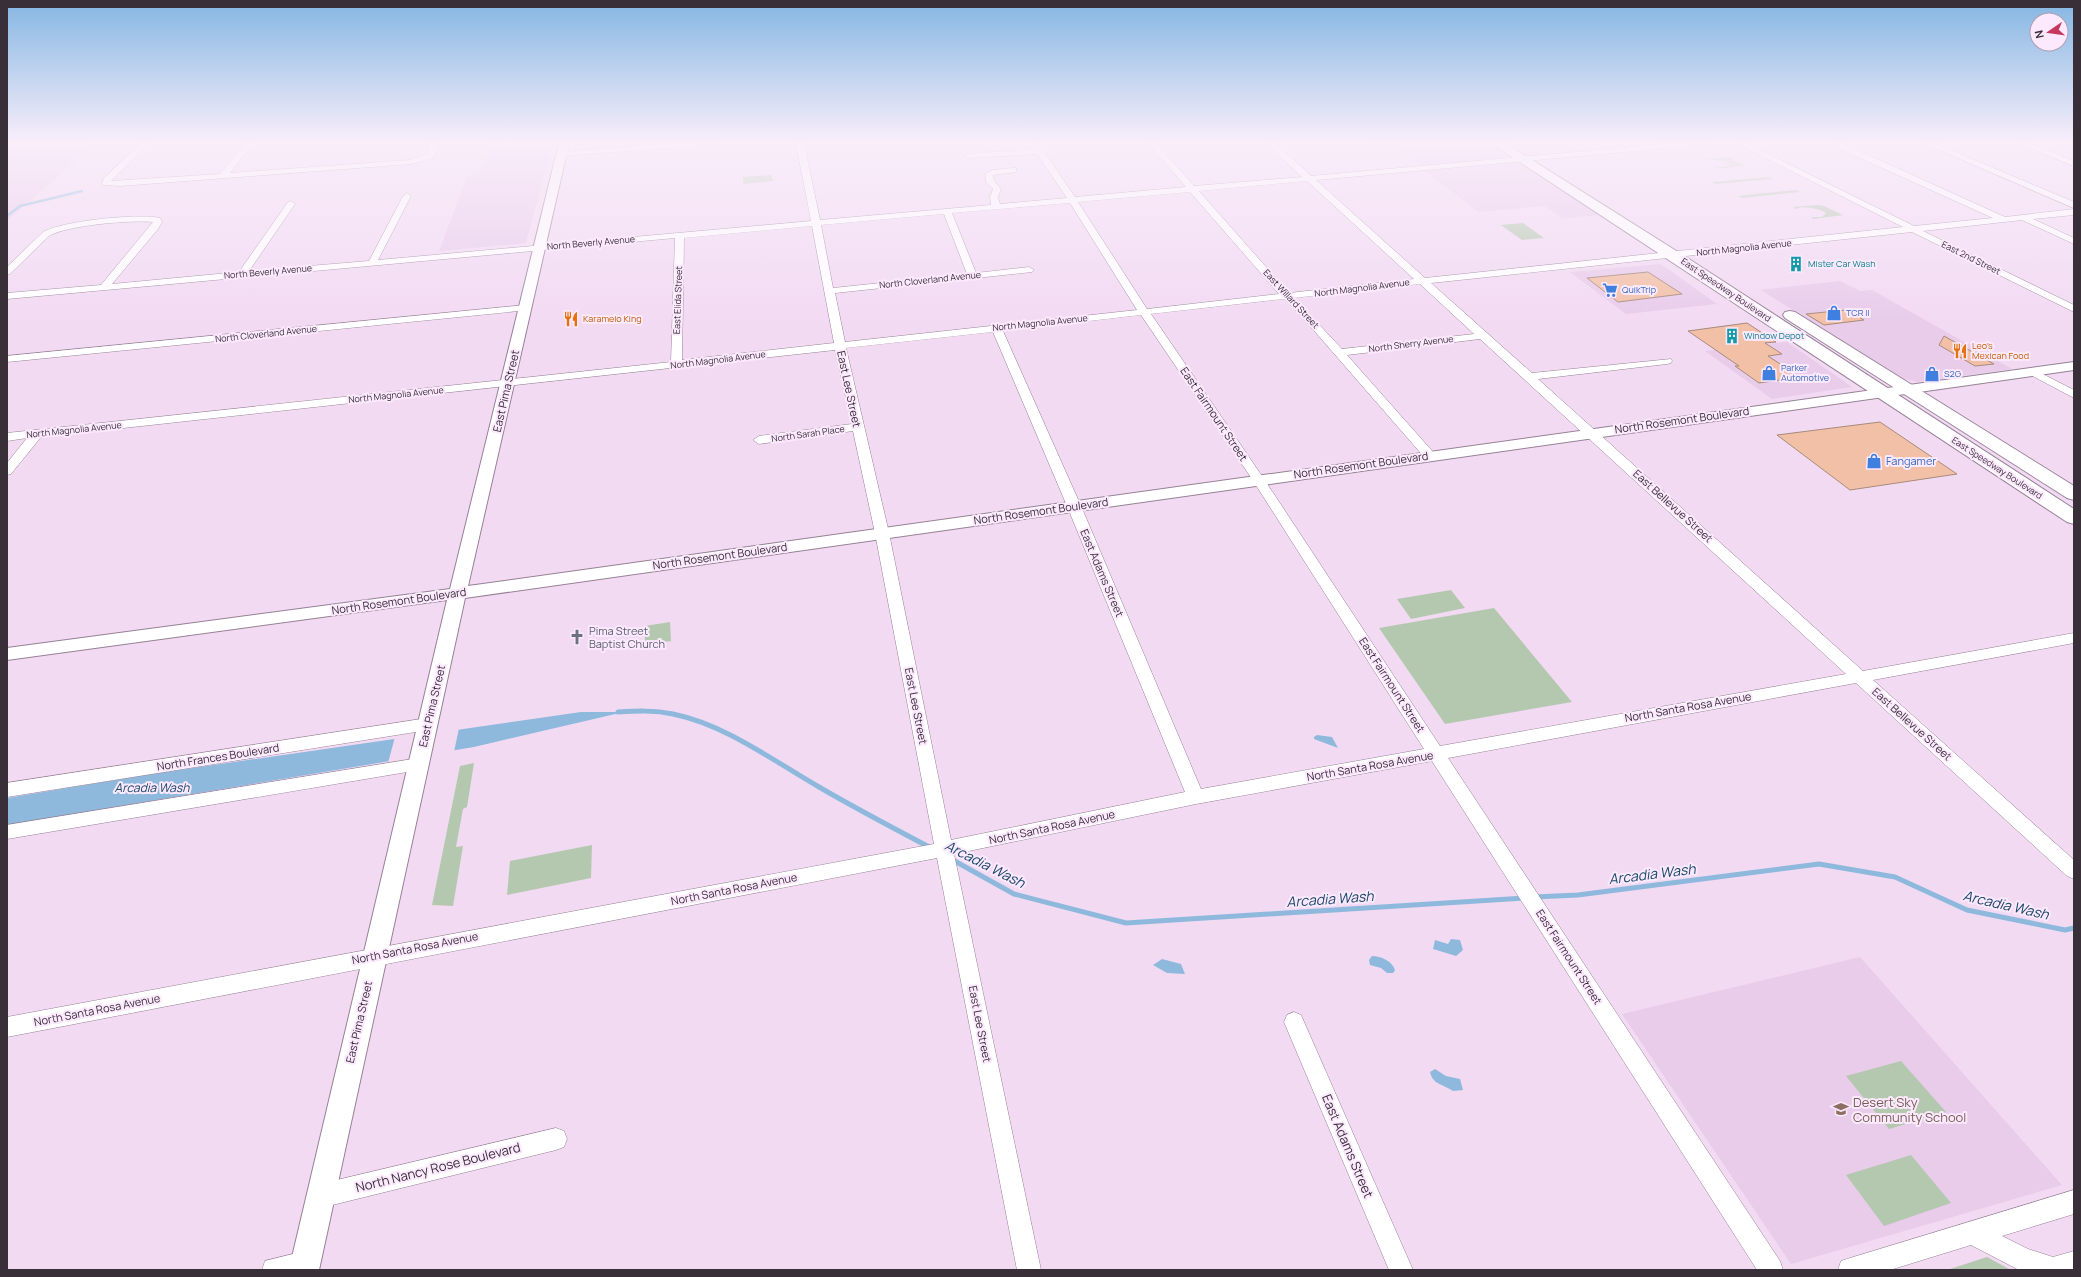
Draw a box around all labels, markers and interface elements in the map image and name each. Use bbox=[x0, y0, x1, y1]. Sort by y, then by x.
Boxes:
north arrow bbox=[2029, 12, 2069, 52]
text: N bbox=[2031, 29, 2047, 40]
street label: North Beverly Avenue bbox=[546, 232, 636, 253]
street label: North Magnolia Avenue bbox=[1696, 236, 1792, 259]
street label: East 2nd Street bbox=[1939, 238, 2003, 278]
street label: East Speedway Boulevard bbox=[1679, 255, 1774, 325]
building icon: Mister Car Wash bbox=[1787, 255, 1805, 273]
place label: Mister Car Wash bbox=[1808, 257, 1876, 270]
street label: North Beverly Avenue bbox=[223, 261, 313, 282]
street label: East Elida Street bbox=[670, 265, 685, 334]
street label: East Willard Street bbox=[1261, 266, 1322, 331]
street label: North Cloverland Avenue bbox=[878, 268, 982, 291]
street label: North Magnolia Avenue bbox=[1314, 275, 1410, 300]
supermarket icon: QuikTrip bbox=[1601, 281, 1619, 299]
place label: QuikTrip bbox=[1622, 283, 1656, 296]
shop icon: TCR II bbox=[1825, 304, 1843, 322]
place label: TCR II bbox=[1846, 306, 1870, 319]
restaurant icon: Karamelo King bbox=[562, 310, 580, 328]
street label: North Magnolia Avenue bbox=[992, 311, 1088, 334]
place label: Karamelo King bbox=[583, 312, 642, 325]
street label: North Cloverland Avenue bbox=[214, 322, 318, 345]
building icon: Window Depot bbox=[1723, 327, 1741, 345]
place label: Window Depot bbox=[1744, 329, 1805, 342]
street label: North Sherry Avenue bbox=[1368, 332, 1454, 355]
place label: Leo's Mexican Food bbox=[1972, 339, 2029, 362]
restaurant icon: Leo's Mexican Food bbox=[1951, 342, 1969, 360]
street label: North Magnolia Avenue bbox=[670, 347, 766, 372]
street label: East Pima Street bbox=[489, 348, 522, 433]
street label: East Lee Street bbox=[834, 349, 865, 428]
place label: Parker Automotive bbox=[1781, 361, 1829, 384]
street label: East Fairmount Street bbox=[1177, 364, 1252, 464]
shop icon: Parker Automotive bbox=[1760, 364, 1778, 382]
shop icon: S2G bbox=[1923, 365, 1941, 383]
place label: S2G bbox=[1944, 367, 1962, 380]
street label: North Magnolia Avenue bbox=[348, 383, 444, 406]
street label: North Rosemont Boulevard bbox=[1614, 403, 1750, 436]
street label: North Magnolia Avenue bbox=[26, 418, 122, 441]
street label: North Sarah Place bbox=[770, 422, 845, 445]
street label: East Speedway Boulevard bbox=[1949, 433, 2045, 502]
street label: North Rosemont Boulevard bbox=[1293, 448, 1429, 481]
shop icon: Fangamer bbox=[1865, 452, 1883, 470]
place label: Fangamer bbox=[1886, 453, 1936, 468]
street label: East Bellevue Street bbox=[1630, 466, 1716, 545]
street label: North Rosemont Boulevard bbox=[973, 494, 1109, 527]
street label: East Adams Street bbox=[1077, 527, 1128, 619]
street label: North Rosemont Boulevard bbox=[652, 539, 788, 572]
street label: North Rosemont Boulevard bbox=[331, 584, 467, 617]
place label: Pima Street Baptist Church bbox=[589, 623, 665, 651]
church icon: Pima Street Baptist Church bbox=[568, 628, 586, 646]
street label: East Fairmount Street bbox=[1356, 634, 1429, 735]
street label: East Pima Street bbox=[415, 663, 448, 748]
street label: East Lee Street bbox=[902, 666, 931, 745]
street label: East Bellevue Street bbox=[1869, 684, 1955, 763]
street label: North Santa Rosa Avenue bbox=[1623, 688, 1753, 725]
street label: North Frances Boulevard bbox=[156, 739, 280, 774]
street label: North Santa Rosa Avenue bbox=[1305, 747, 1435, 784]
water label: Arcadia Wash bbox=[115, 779, 190, 796]
street label: North Santa Rosa Avenue bbox=[988, 806, 1117, 847]
water label: Arcadia Wash bbox=[942, 835, 1029, 892]
water label: Arcadia Wash bbox=[1607, 859, 1697, 888]
street label: North Santa Rosa Avenue bbox=[669, 869, 799, 908]
water label: Arcadia Wash bbox=[1961, 885, 2051, 924]
water label: Arcadia Wash bbox=[1286, 886, 1375, 911]
street label: East Fairmount Street bbox=[1533, 906, 1606, 1007]
street label: North Santa Rosa Avenue bbox=[350, 928, 480, 967]
street label: East Pima Street bbox=[342, 979, 375, 1064]
street label: East Lee Street bbox=[966, 984, 995, 1063]
street label: North Santa Rosa Avenue bbox=[32, 990, 162, 1029]
street label: East Adams Street bbox=[1318, 1091, 1378, 1201]
place label: Desert Sky Community School bbox=[1853, 1093, 1966, 1126]
school or university icon: Desert Sky Community School bbox=[1832, 1100, 1850, 1118]
street label: North Nancy Rose Boulevard bbox=[354, 1138, 522, 1196]

